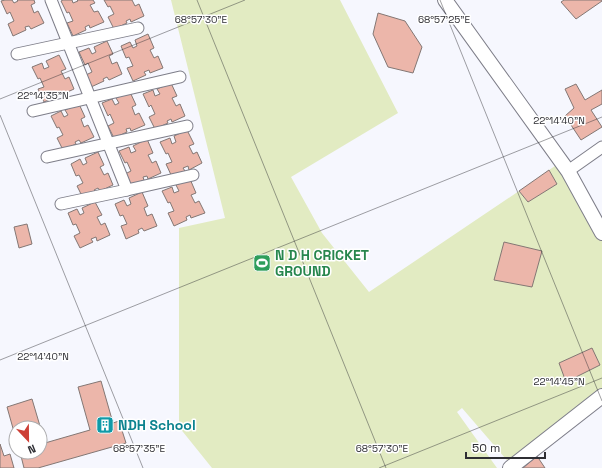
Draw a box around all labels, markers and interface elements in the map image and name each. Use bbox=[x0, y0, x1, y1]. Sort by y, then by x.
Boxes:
text: 68°57'30"E bbox=[175, 13, 228, 26]
text: 68°57'25"E bbox=[418, 13, 470, 26]
text: 22°14'35"N bbox=[17, 89, 69, 102]
text: 22°14'40"N bbox=[533, 114, 585, 127]
place label: N D H CRICKET GROUND bbox=[275, 246, 369, 280]
sports icon: N D H CRICKET GROUND bbox=[252, 253, 272, 273]
text: 22°14'40"N bbox=[17, 350, 69, 363]
text: 22°14'45"N bbox=[533, 375, 585, 388]
building icon: NDH School bbox=[95, 415, 115, 435]
place label: NDH School bbox=[118, 416, 196, 434]
north arrow bbox=[8, 420, 48, 460]
scale bar bbox=[466, 434, 545, 460]
text: 50 m bbox=[472, 440, 500, 456]
text: N bbox=[26, 441, 38, 457]
text: 68°57'35"E bbox=[113, 442, 165, 455]
text: 68°57'30"E bbox=[356, 442, 409, 455]

